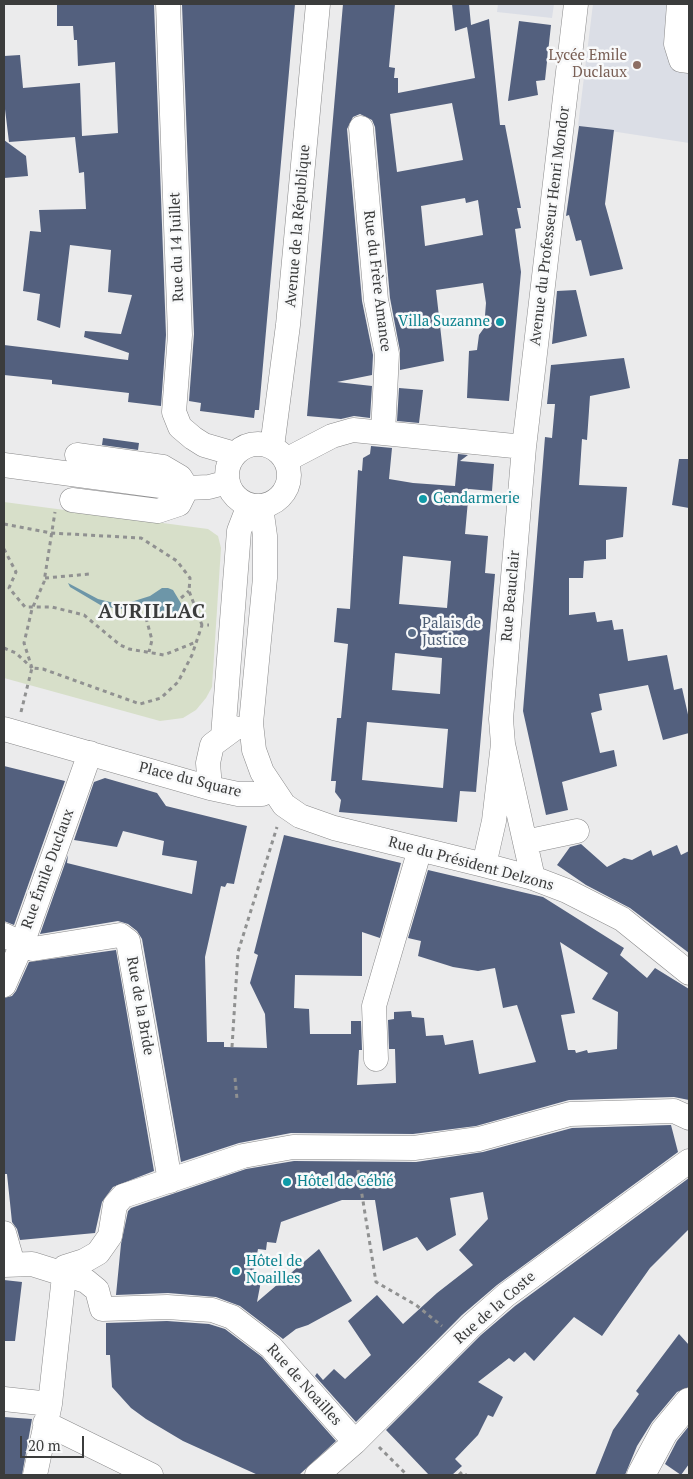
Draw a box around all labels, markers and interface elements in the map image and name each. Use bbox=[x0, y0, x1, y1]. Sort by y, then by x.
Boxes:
place label: Lycée Emile Duclaux bbox=[548, 47, 627, 82]
marker: Lycée Emile Duclaux bbox=[631, 59, 643, 71]
street label: Avenue du Professeur Henri Mondor bbox=[526, 105, 574, 347]
street label: Avenue de la République bbox=[282, 144, 314, 308]
street label: Rue du 14 Juillet bbox=[166, 192, 188, 302]
street label: Rue du Frère Amance bbox=[359, 209, 395, 353]
place label: Villa Suzanne bbox=[398, 313, 490, 331]
marker: Villa Suzanne bbox=[494, 316, 506, 328]
place label: Gendarmerie bbox=[433, 490, 520, 508]
marker: Gendarmerie bbox=[417, 493, 429, 505]
street label: Rue Beauclair bbox=[498, 550, 524, 642]
district label: AURILLAC bbox=[97, 600, 207, 624]
place label: Palais de Justice bbox=[422, 615, 481, 650]
marker: Palais de Justice bbox=[406, 627, 418, 639]
street label: Place du Square bbox=[137, 759, 243, 801]
street label: Rue Émile Duclaux bbox=[18, 807, 78, 931]
street label: Rue du Président Delzons bbox=[386, 833, 556, 895]
street label: Rue de la Bride bbox=[122, 955, 158, 1057]
place label: Hôtel de Cébié bbox=[297, 1173, 394, 1191]
marker: Hôtel de Cébié bbox=[281, 1176, 293, 1188]
place label: Hôtel de Noailles bbox=[246, 1253, 302, 1288]
marker: Hôtel de Noailles bbox=[230, 1265, 242, 1277]
street label: Rue de la Coste bbox=[451, 1268, 539, 1348]
street label: Rue de Noailles bbox=[263, 1341, 345, 1429]
scale bar bbox=[22, 1426, 86, 1458]
text: 20 m bbox=[28, 1435, 61, 1455]

